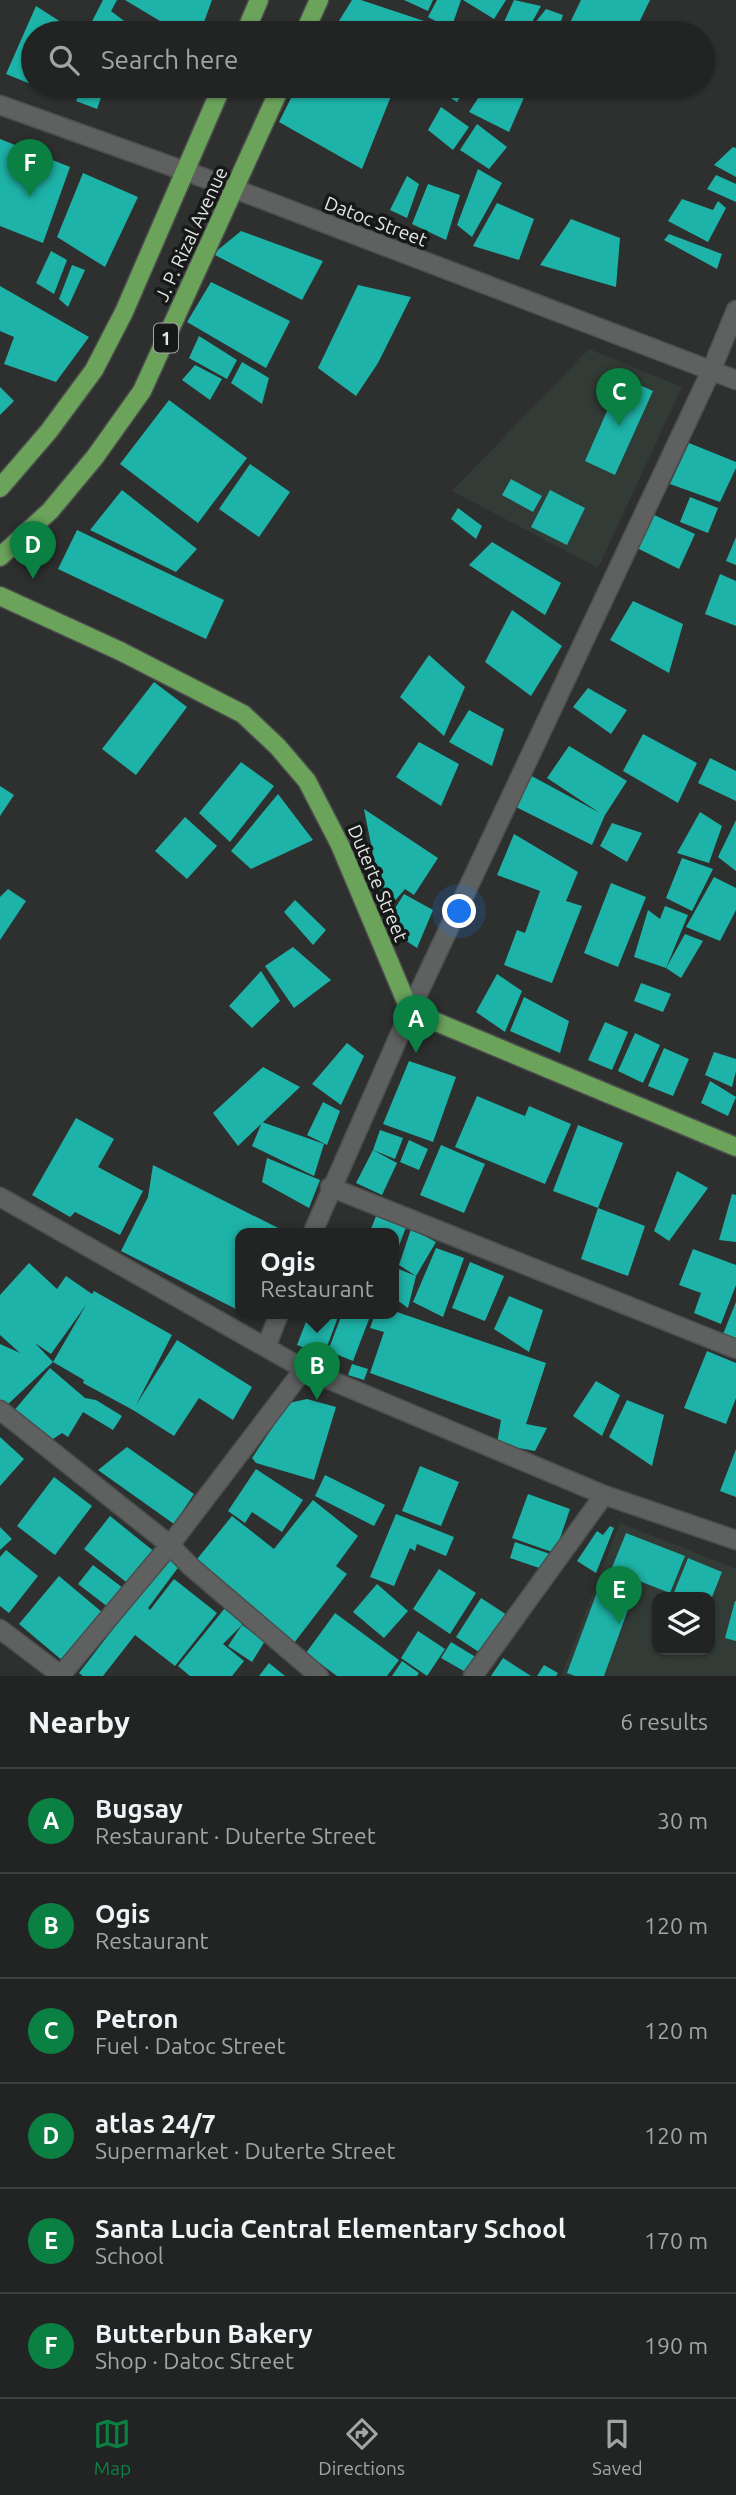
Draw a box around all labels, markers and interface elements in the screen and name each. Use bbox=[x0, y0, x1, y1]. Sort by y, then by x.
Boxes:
search box bbox=[21, 21, 715, 98]
icon: search bbox=[45, 41, 83, 79]
text: Search here bbox=[101, 45, 238, 74]
pin: F bbox=[7, 139, 53, 197]
street label: J. P. Rizal Avenue bbox=[150, 163, 232, 305]
street label: Datoc Street bbox=[322, 191, 431, 251]
road number: 1 bbox=[154, 324, 178, 352]
pin: C bbox=[596, 368, 642, 426]
pin: D bbox=[10, 521, 56, 579]
street label: Duterte Street bbox=[344, 821, 413, 945]
your location bbox=[442, 894, 476, 928]
pin: A bbox=[393, 995, 439, 1053]
popup bbox=[235, 1228, 399, 1319]
text: Ogis bbox=[260, 1247, 315, 1276]
text: Restaurant bbox=[260, 1276, 374, 1301]
pin: B bbox=[294, 1342, 340, 1400]
pin: E bbox=[596, 1566, 642, 1624]
map controls bbox=[652, 1592, 715, 1655]
button: layers bbox=[652, 1592, 715, 1655]
text: Nearby bbox=[28, 1705, 130, 1739]
text: 6 results bbox=[620, 1709, 708, 1734]
text: Bugsay bbox=[95, 1794, 183, 1823]
text: A bbox=[43, 1808, 59, 1833]
text: 30 m bbox=[657, 1808, 708, 1833]
text: Restaurant · Duterte Street bbox=[95, 1823, 376, 1848]
text: Ogis bbox=[95, 1899, 150, 1928]
text: B bbox=[43, 1913, 59, 1938]
text: 120 m bbox=[644, 1913, 708, 1938]
text: Restaurant bbox=[95, 1928, 209, 1953]
text: Petron bbox=[95, 2004, 179, 2033]
text: C bbox=[44, 2018, 58, 2043]
text: 120 m bbox=[644, 2018, 708, 2043]
text: Fuel · Datoc Street bbox=[95, 2033, 286, 2058]
text: atlas 24/7 bbox=[95, 2109, 216, 2138]
text: D bbox=[43, 2123, 59, 2148]
text: 120 m bbox=[644, 2123, 708, 2148]
text: Supermarket · Duterte Street bbox=[95, 2138, 396, 2163]
text: Santa Lucia Central Elementary School bbox=[95, 2214, 566, 2243]
text: E bbox=[44, 2228, 58, 2253]
text: 170 m bbox=[644, 2228, 708, 2253]
text: School bbox=[95, 2243, 164, 2268]
text: Butterbun Bakery bbox=[95, 2319, 313, 2348]
text: F bbox=[45, 2333, 57, 2358]
text: 190 m bbox=[644, 2333, 708, 2358]
text: Shop · Datoc Street bbox=[95, 2348, 294, 2373]
tab: Map bbox=[93, 2415, 131, 2479]
tab: Directions bbox=[318, 2415, 405, 2479]
tab: Saved bbox=[592, 2415, 643, 2479]

